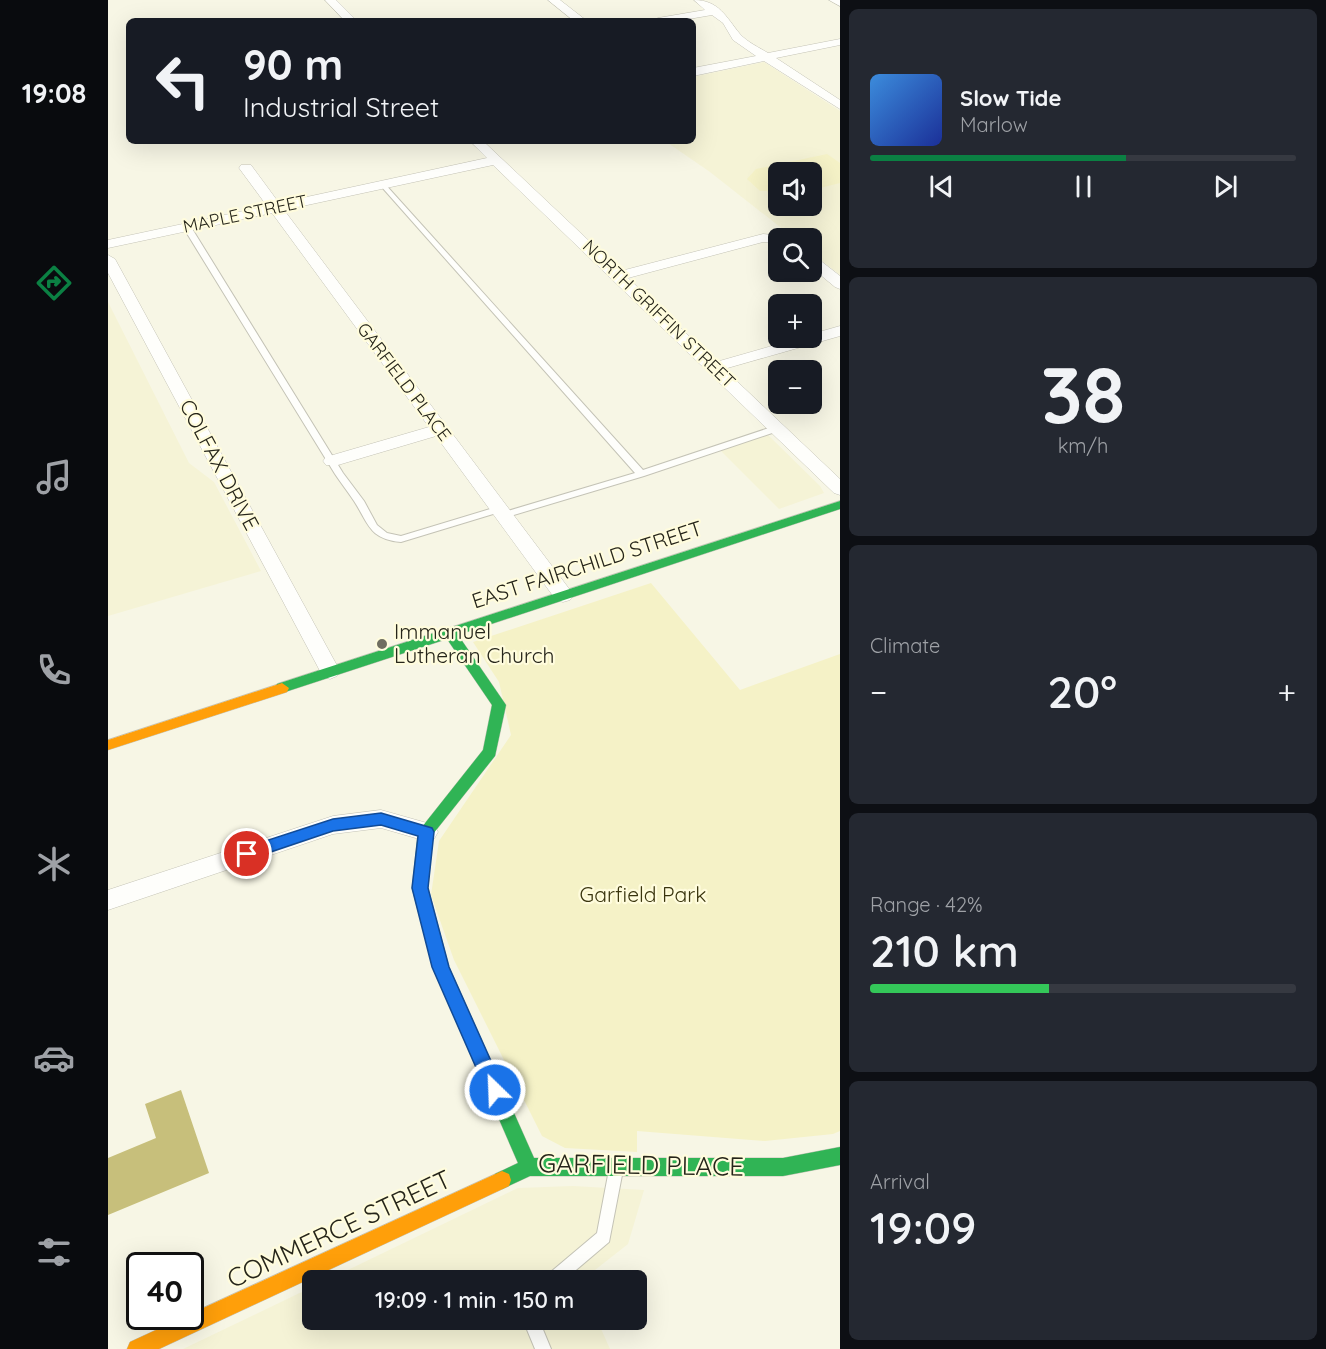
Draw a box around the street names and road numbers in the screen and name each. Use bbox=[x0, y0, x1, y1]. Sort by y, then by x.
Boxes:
street label: MAPLE STREET bbox=[181, 189, 309, 238]
street label: NORTH GRIFFIN STREET bbox=[578, 235, 741, 393]
street label: GARFIELD PLACE bbox=[352, 318, 456, 445]
street label: COLFAX DRIVE bbox=[174, 395, 265, 534]
street label: EAST FAIRCHILD STREET bbox=[468, 514, 705, 614]
street label: GARFIELD PLACE bbox=[538, 1146, 744, 1183]
street label: COMMERCE STREET bbox=[221, 1162, 456, 1295]

